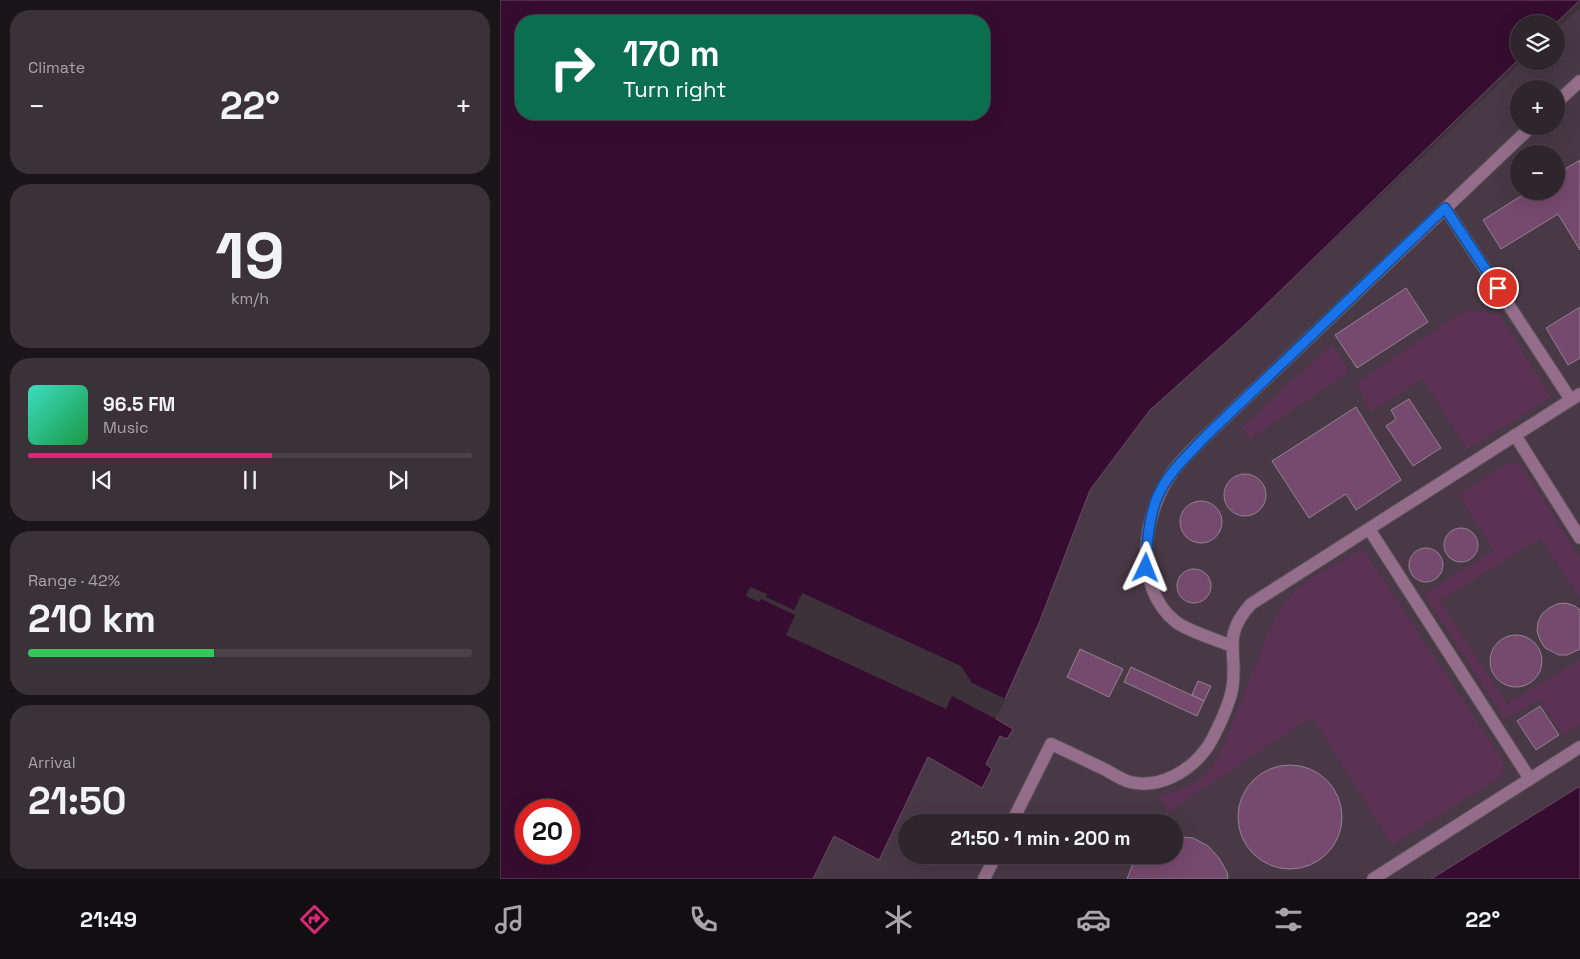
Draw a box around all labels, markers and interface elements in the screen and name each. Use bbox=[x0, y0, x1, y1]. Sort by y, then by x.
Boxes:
map controls bbox=[1510, 15, 1565, 200]
button: layers bbox=[1510, 15, 1565, 70]
text: 170 m bbox=[623, 32, 720, 76]
icon: right bbox=[540, 35, 605, 100]
text: Climate bbox=[28, 57, 85, 78]
text: Turn right bbox=[623, 75, 726, 103]
button: + bbox=[1510, 80, 1565, 135]
text: 22° bbox=[220, 82, 280, 130]
text: − bbox=[28, 88, 45, 124]
text: + bbox=[455, 88, 472, 124]
button: − bbox=[1510, 145, 1565, 200]
text: 19 bbox=[215, 214, 285, 297]
pin bbox=[1477, 267, 1519, 309]
icon: arrive bbox=[1484, 274, 1512, 302]
text: km/h bbox=[231, 288, 269, 309]
text: 96.5 FM bbox=[103, 392, 175, 417]
text: Music bbox=[103, 417, 149, 438]
icon: previous bbox=[88, 466, 116, 494]
icon: pause bbox=[236, 466, 264, 494]
icon: next bbox=[384, 466, 412, 494]
position arrow bbox=[1119, 541, 1171, 593]
text: Range · 42% bbox=[28, 570, 120, 591]
text: 210 km bbox=[28, 595, 156, 643]
text: Arrival bbox=[28, 752, 76, 773]
text: 21:50 bbox=[28, 777, 127, 825]
speed limit sign: 20 bbox=[515, 799, 580, 864]
text: 21:50 · 1 min · 200 m bbox=[950, 826, 1131, 851]
icon: directions bbox=[297, 902, 332, 937]
icon: music bbox=[492, 902, 527, 937]
icon: phone bbox=[686, 902, 721, 937]
icon: climate bbox=[881, 902, 916, 937]
icon: car bbox=[1076, 902, 1111, 937]
icon: filters bbox=[1271, 902, 1306, 937]
text: 21:49 bbox=[80, 905, 137, 933]
text: 22° bbox=[1465, 905, 1500, 933]

